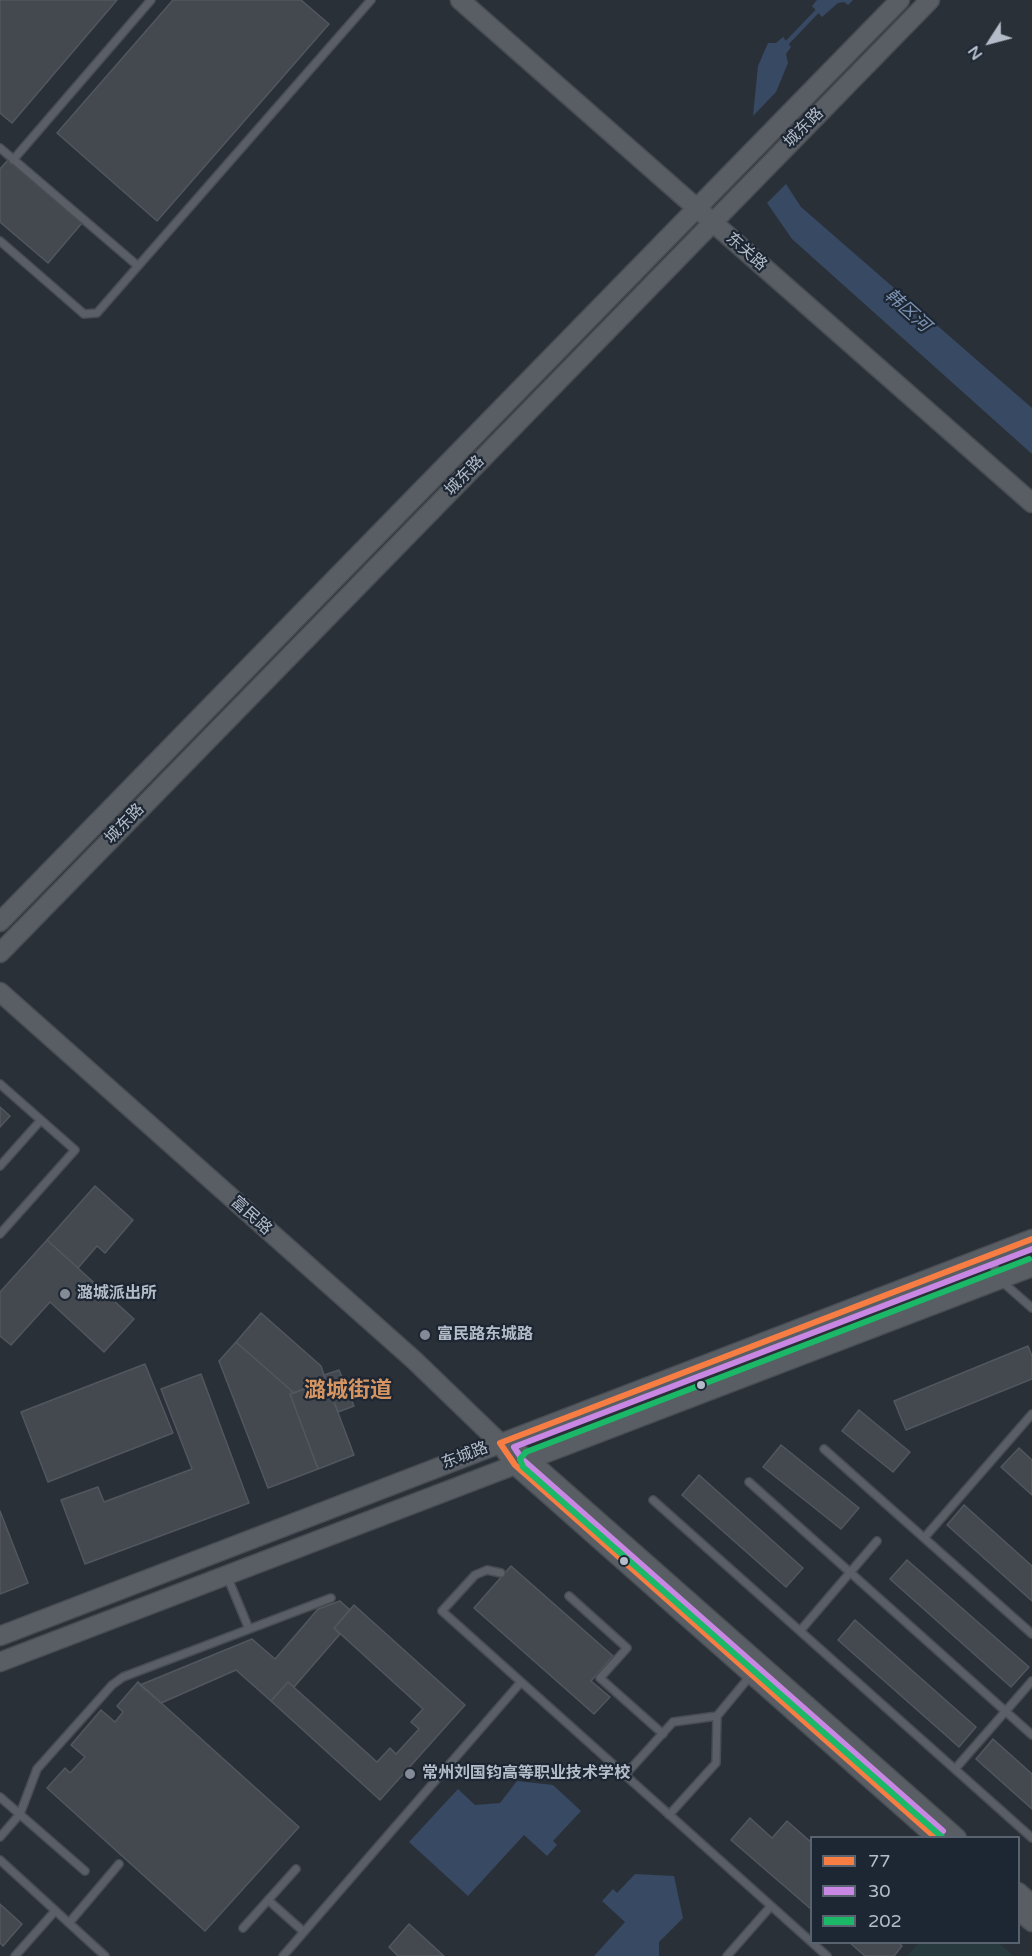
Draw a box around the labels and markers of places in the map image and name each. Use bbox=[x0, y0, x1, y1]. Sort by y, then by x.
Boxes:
place label: 潞城派出所 bbox=[77, 1284, 157, 1304]
marker: 潞城派出所 bbox=[58, 1287, 72, 1301]
place label: 富民路东城路 bbox=[437, 1325, 533, 1345]
marker: 富民路东城路 bbox=[418, 1328, 432, 1342]
unlabelled marker bbox=[695, 1379, 707, 1391]
unlabelled marker bbox=[618, 1555, 630, 1567]
place label: 常州刘国钧高等职业技术学校 bbox=[422, 1764, 630, 1784]
marker: 常州刘国钧高等职业技术学校 bbox=[403, 1767, 417, 1781]

